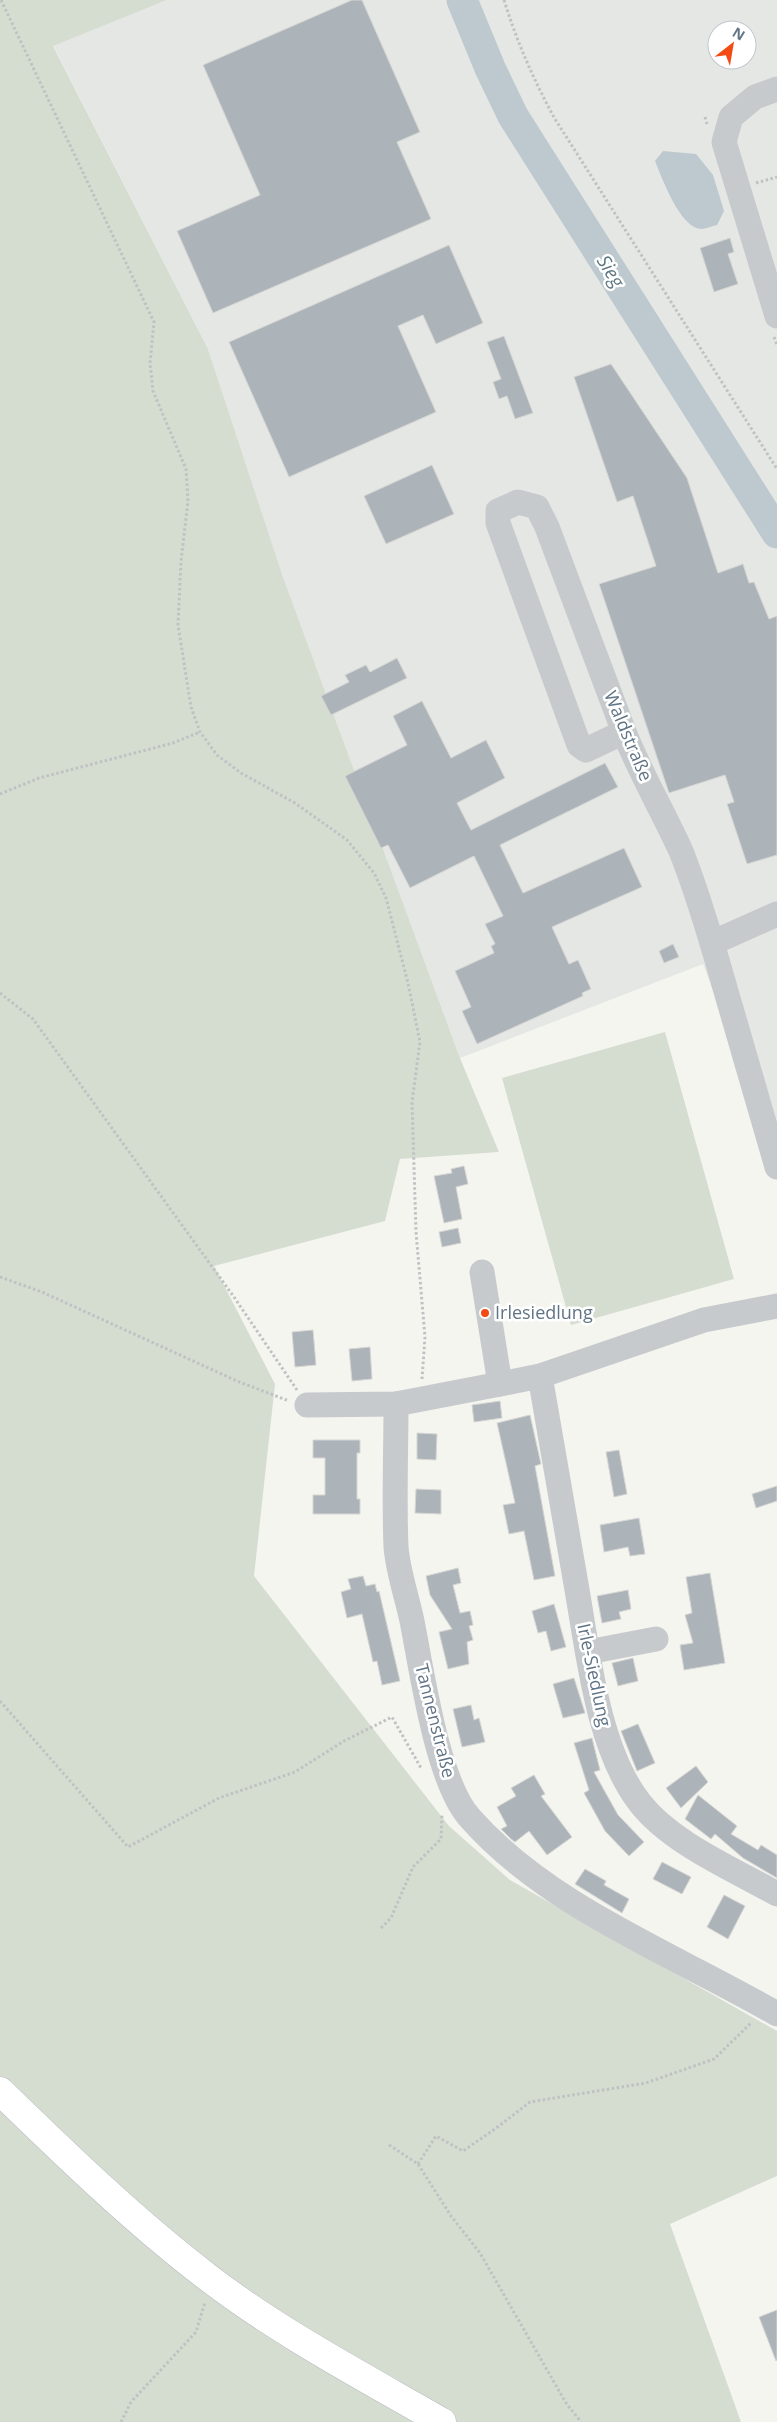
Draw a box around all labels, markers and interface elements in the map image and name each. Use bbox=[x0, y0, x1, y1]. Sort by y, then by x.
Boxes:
north arrow bbox=[707, 20, 757, 70]
text: N bbox=[729, 22, 749, 45]
water label: Sieg bbox=[591, 250, 632, 293]
street label: Waldstraße bbox=[599, 687, 659, 784]
place label: Irlesiedlung bbox=[495, 1300, 593, 1324]
marker: Irlesiedlung bbox=[479, 1307, 491, 1319]
street label: Irle-Siedlung bbox=[572, 1621, 618, 1729]
street label: Tannenstraße bbox=[410, 1661, 462, 1780]

